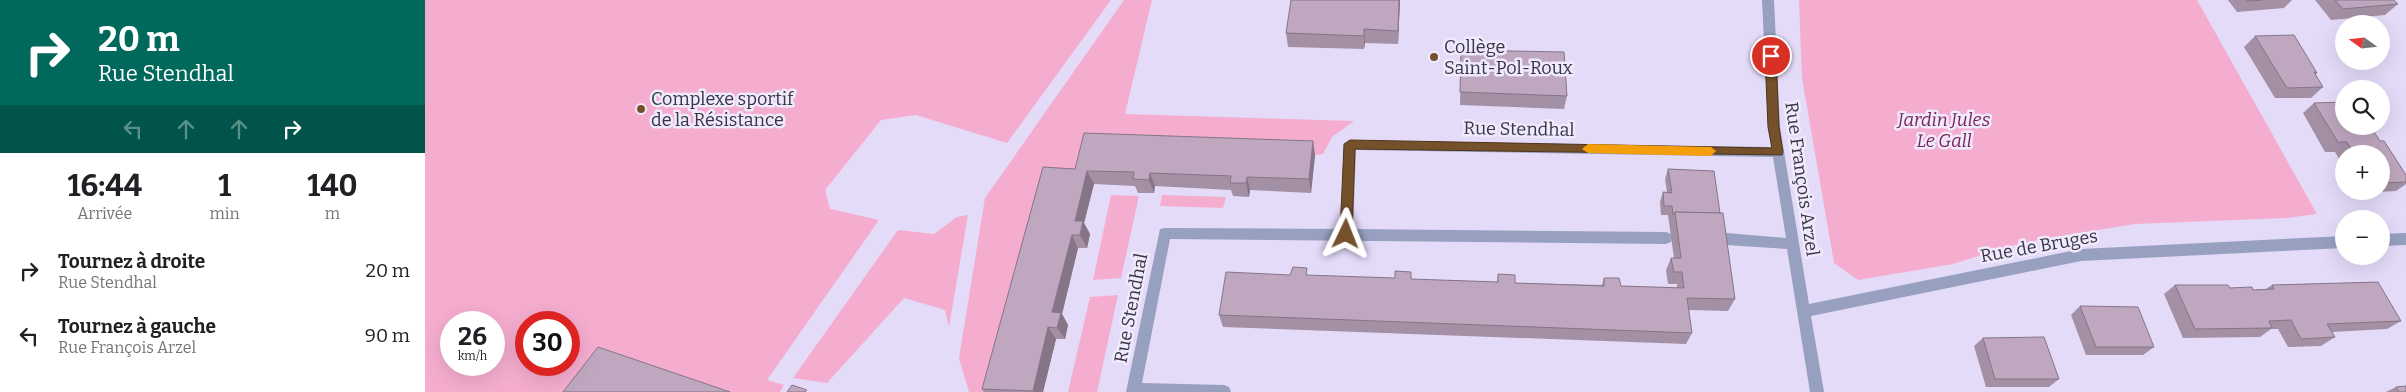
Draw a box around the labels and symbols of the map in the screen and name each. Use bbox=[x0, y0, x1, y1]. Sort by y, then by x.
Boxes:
north arrow bbox=[2335, 15, 2390, 70]
pin bbox=[1750, 35, 1792, 77]
place label: Collège Saint-Pol-Roux bbox=[1444, 36, 1573, 79]
marker: Collège Saint-Pol-Roux bbox=[1428, 51, 1440, 63]
place label: Complexe sportif de la Résistance bbox=[651, 88, 795, 131]
street label: Rue François Arzel bbox=[1780, 100, 1824, 258]
marker: Complexe sportif de la Résistance bbox=[635, 103, 647, 115]
park label: Jardin Jules Le Gall bbox=[1896, 109, 1991, 152]
street label: Rue Stendhal bbox=[1463, 117, 1575, 141]
position arrow bbox=[1319, 207, 1371, 259]
street label: Rue de Bruges bbox=[1979, 225, 2099, 267]
street label: Rue Stendhal bbox=[1110, 251, 1152, 365]
speed limit sign: 30 bbox=[515, 311, 580, 376]

